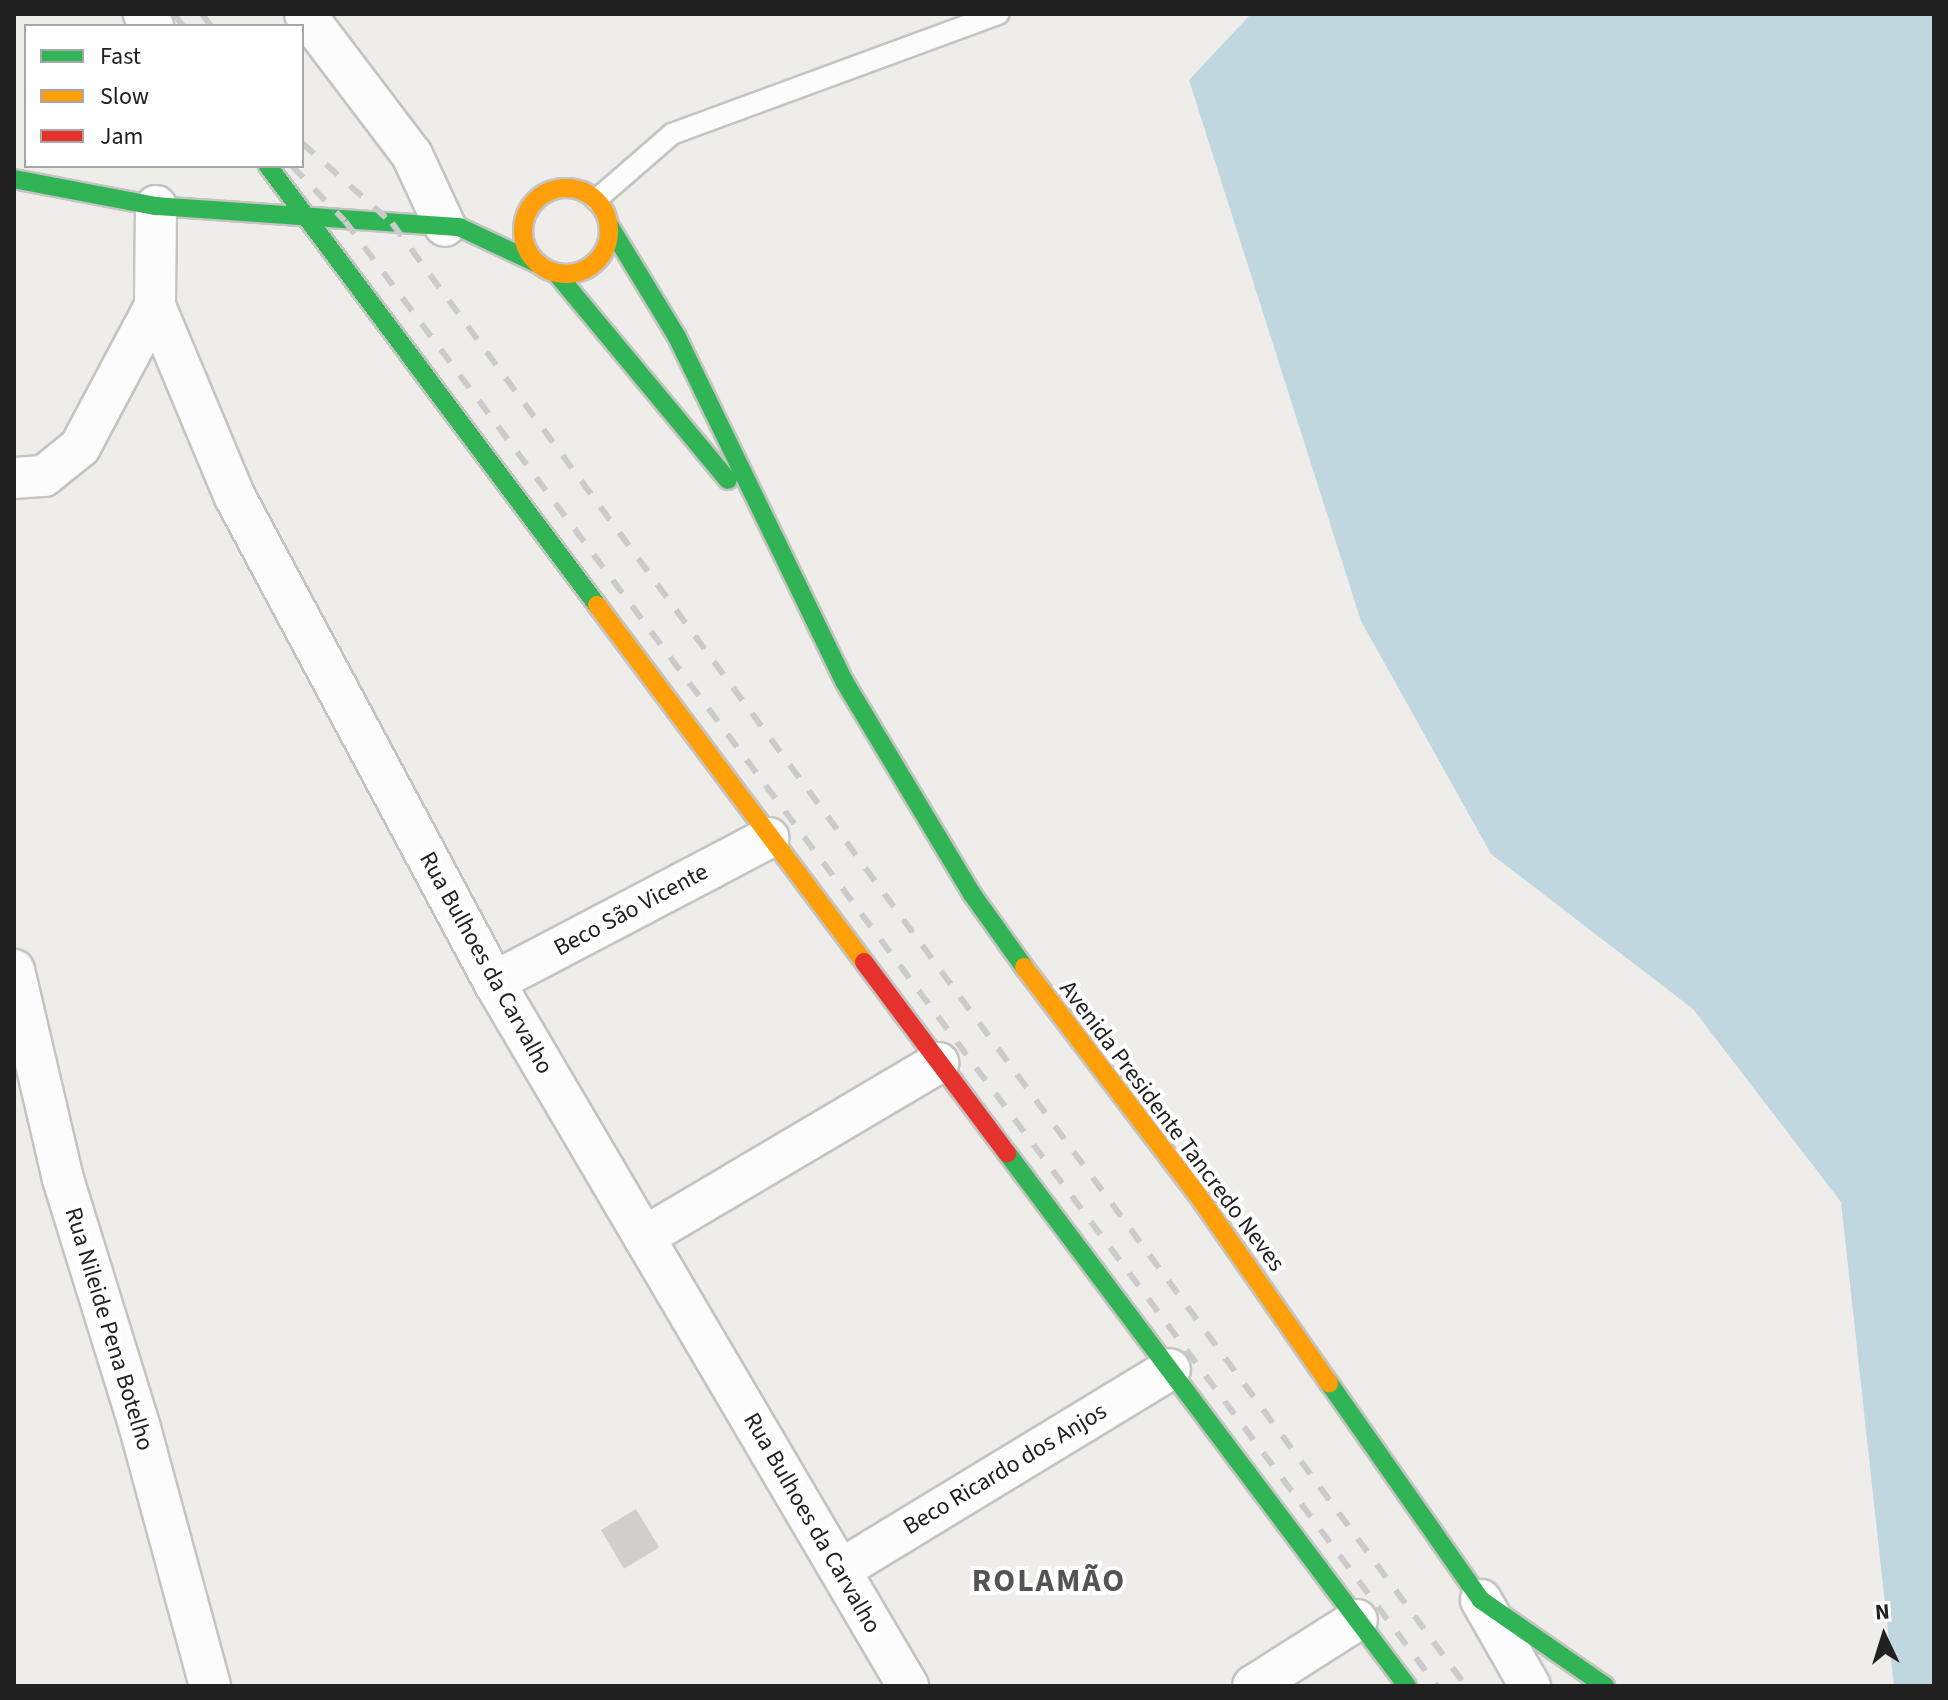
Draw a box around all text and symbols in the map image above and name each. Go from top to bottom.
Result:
legend [24,24,304,168]
text: Fast [100,39,141,74]
text: Slow [100,79,149,114]
text: Jam [100,119,144,154]
street label: Rua Bulhoes da Carvalho [413,847,559,1079]
street label: Beco São Vicente [549,857,713,963]
street label: Avenida Presidente Tancredo Neves [1053,975,1291,1277]
street label: Rua Nileide Pena Botelho [58,1204,160,1454]
street label: Beco Ricardo dos Anjos [898,1397,1112,1541]
street label: Rua Bulhoes da Carvalho [737,1408,887,1638]
district label: ROLAMÃO [972,1562,1126,1600]
north arrow [1844,1596,1924,1676]
text: N [1874,1596,1891,1629]

